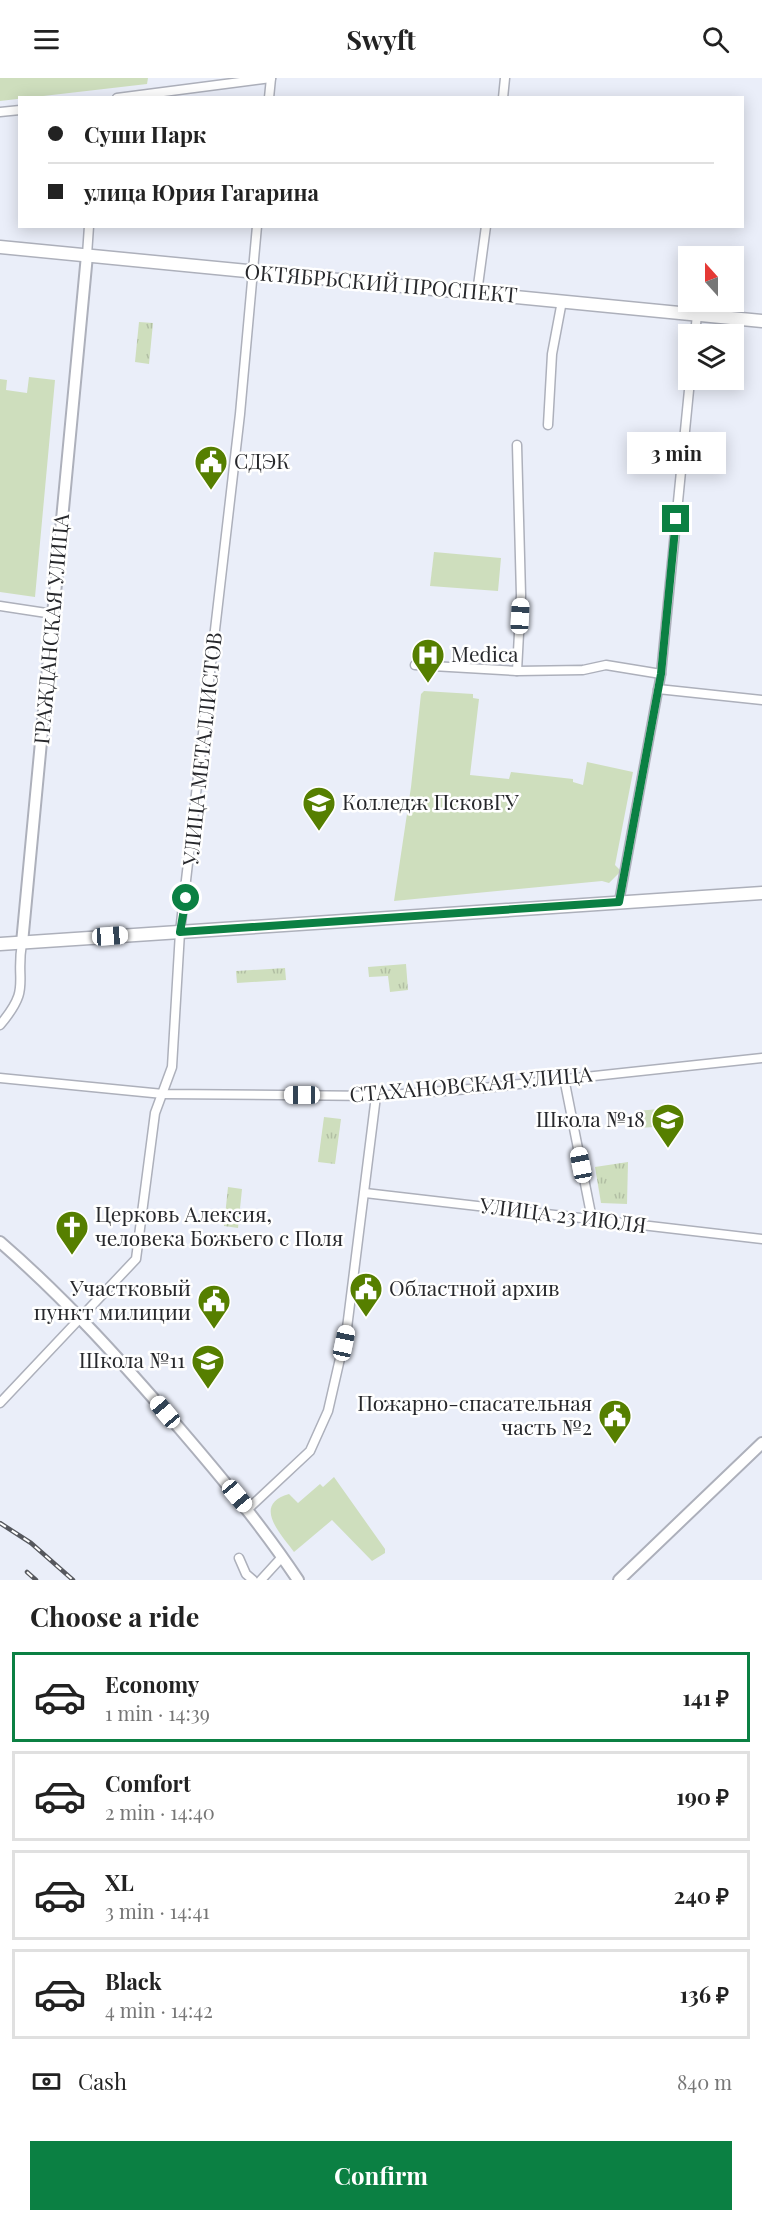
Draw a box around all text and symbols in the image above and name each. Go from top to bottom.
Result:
text: Swyft [346,21,416,57]
icon: menu [30,23,63,56]
icon: search [699,23,732,56]
text: Суши Парк [84,119,206,149]
text: улица Юрия Гагарина [84,177,319,207]
north arrow [678,246,744,312]
map controls [678,246,744,390]
street label: ОКТЯБРЬСКИЙ ПРОСПЕКТ [244,256,519,308]
button: layers [678,324,744,390]
callout: 3 min [626,432,726,474]
text: 3 min [651,439,702,466]
public building icon: СДЭК [193,444,229,491]
place label: СДЭК [234,446,290,474]
route end [662,505,689,532]
street label: ГРАЖДАНСКАЯ УЛИЦА [26,512,74,745]
car [510,598,530,634]
street label: УЛИЦА МЕТАЛЛИСТОВ [175,631,227,868]
hospital icon: Medica [410,637,446,684]
place label: Medica [451,639,519,667]
school or university icon: Колледж ПсковГУ [301,785,337,832]
place label: Колледж ПсковГУ [342,787,519,815]
route start [172,884,199,911]
car [91,926,129,946]
street label: СТАХАНОВСКАЯ УЛИЦА [348,1058,594,1108]
car [284,1086,320,1104]
school or university icon: Школа №18 [650,1102,686,1149]
place label: Школа №18 [536,1104,645,1132]
car [569,1146,593,1184]
street label: УЛИЦА 23 ИЮЛЯ [477,1190,648,1238]
place label: Церковь Алексия, человека Божьего с Поля [95,1199,343,1251]
church icon: Церковь Алексия, человека Божьего с Поля [54,1209,90,1256]
public building icon: Областной архив [348,1271,384,1318]
place label: Участковый пункт милиции [34,1273,191,1325]
place label: Областной архив [389,1273,560,1301]
public building icon: Участковый пункт милиции [196,1283,232,1330]
car [331,1324,357,1362]
school or university icon: Школа №11 [190,1343,226,1390]
place label: Школа №11 [79,1345,185,1373]
place label: Пожарно-спасательная часть №2 [357,1388,592,1440]
car [147,1392,183,1432]
public building icon: Пожарно-спасательная часть №2 [597,1398,633,1445]
car [219,1476,255,1516]
text: Choose a ride [30,1598,199,1634]
text: Economy [105,1669,199,1699]
icon: car [33,1670,87,1724]
text: 141 ₽ [683,1682,729,1712]
text: 1 min · 14:39 [105,1699,210,1726]
text: Comfort [105,1768,191,1798]
icon: car [33,1769,87,1823]
text: 190 ₽ [676,1781,729,1811]
text: 2 min · 14:40 [105,1798,215,1825]
text: XL [105,1867,134,1897]
icon: car [33,1868,87,1922]
text: 240 ₽ [674,1880,729,1910]
text: 3 min · 14:41 [105,1897,210,1924]
text: Black [105,1966,162,1996]
icon: car [33,1967,87,2021]
text: 136 ₽ [680,1979,729,2009]
text: 4 min · 14:42 [105,1996,213,2023]
icon: cash [30,2065,63,2098]
text: Cash [78,2066,127,2096]
text: 840 m [677,2068,732,2095]
button: Confirm [30,2141,732,2210]

